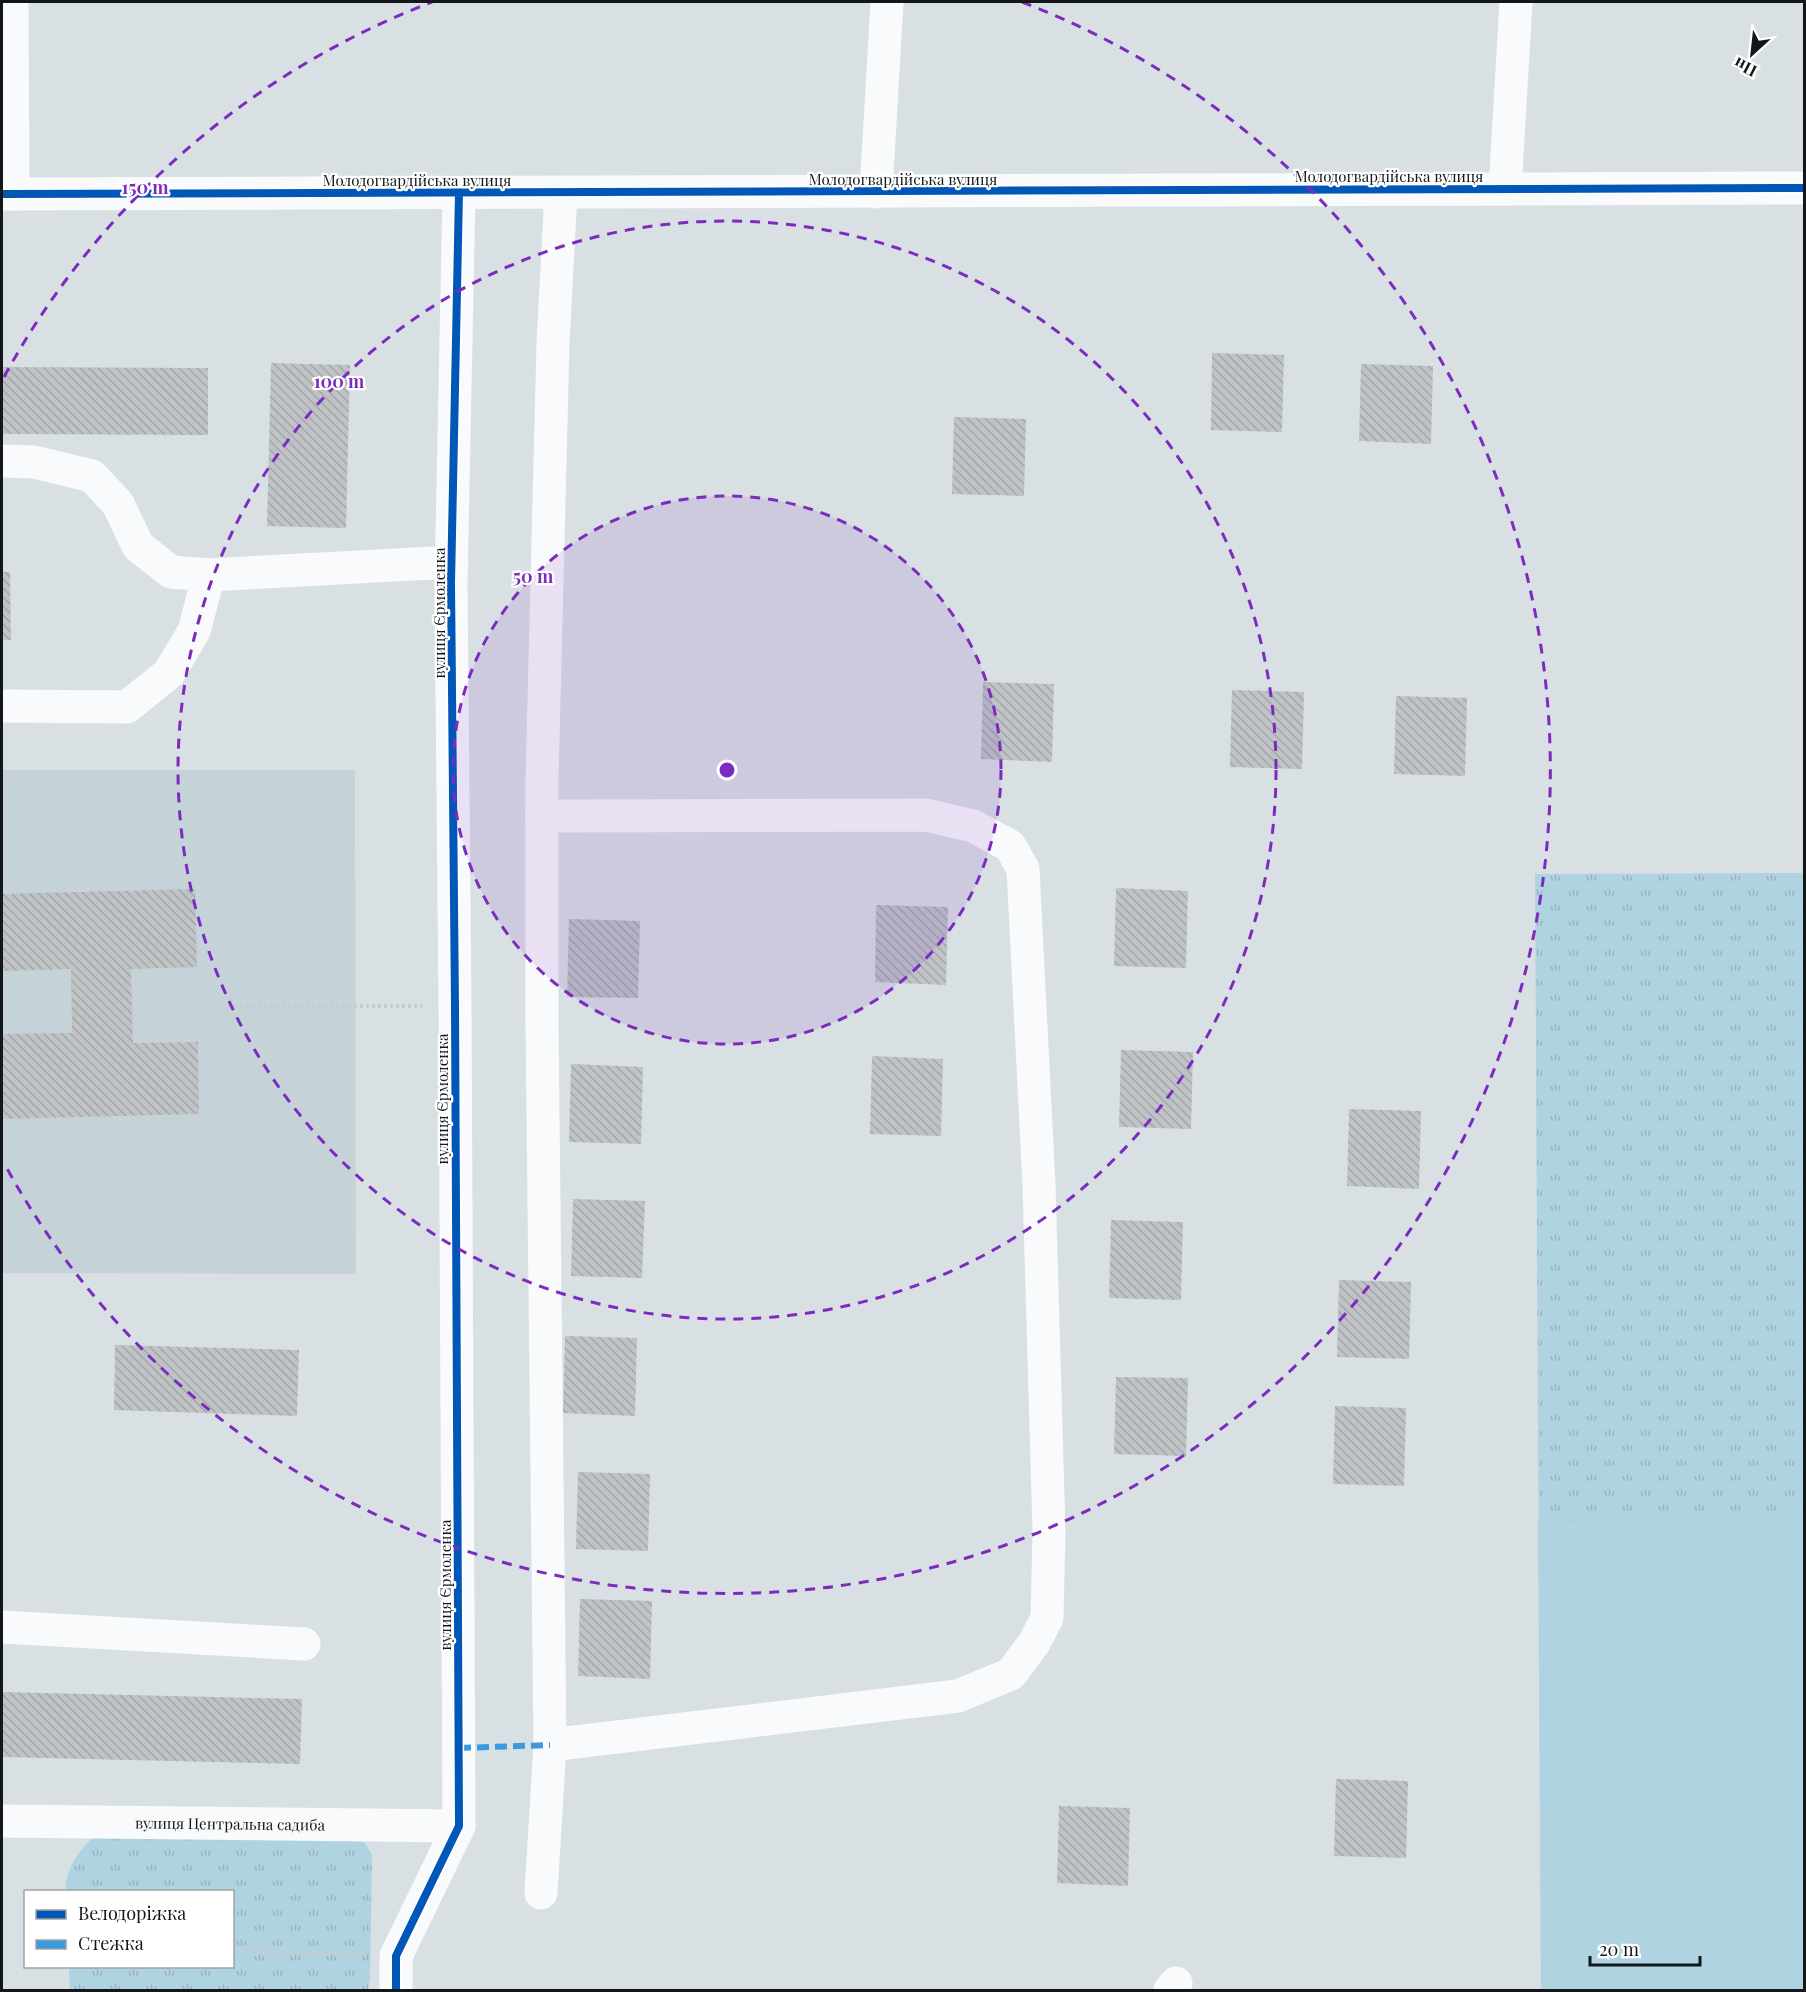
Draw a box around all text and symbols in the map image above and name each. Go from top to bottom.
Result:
north arrow [1722,24,1782,84]
text: Пн [1730,53,1760,82]
street label: Молодогвардійська вулиця [1295,166,1483,186]
street label: Молодогвардійська вулиця [809,169,997,189]
street label: Молодогвардійська вулиця [323,170,511,190]
text: 150 m [121,175,169,199]
text: 100 m [314,369,365,393]
street label: вулиця Єрмоленка [429,547,449,679]
text: 50 m [513,564,554,588]
centre of rings [717,760,737,780]
street label: вулиця Єрмоленка [432,1033,452,1165]
street label: вулиця Єрмоленка [435,1519,455,1651]
street label: вулиця Центральна садиба [135,1812,326,1835]
legend [24,1890,234,1968]
text: Велодоріжка [78,1901,186,1925]
scale bar [1590,1929,1700,1967]
text: Стежка [78,1931,144,1955]
text: 20 m [1599,1937,1639,1961]

